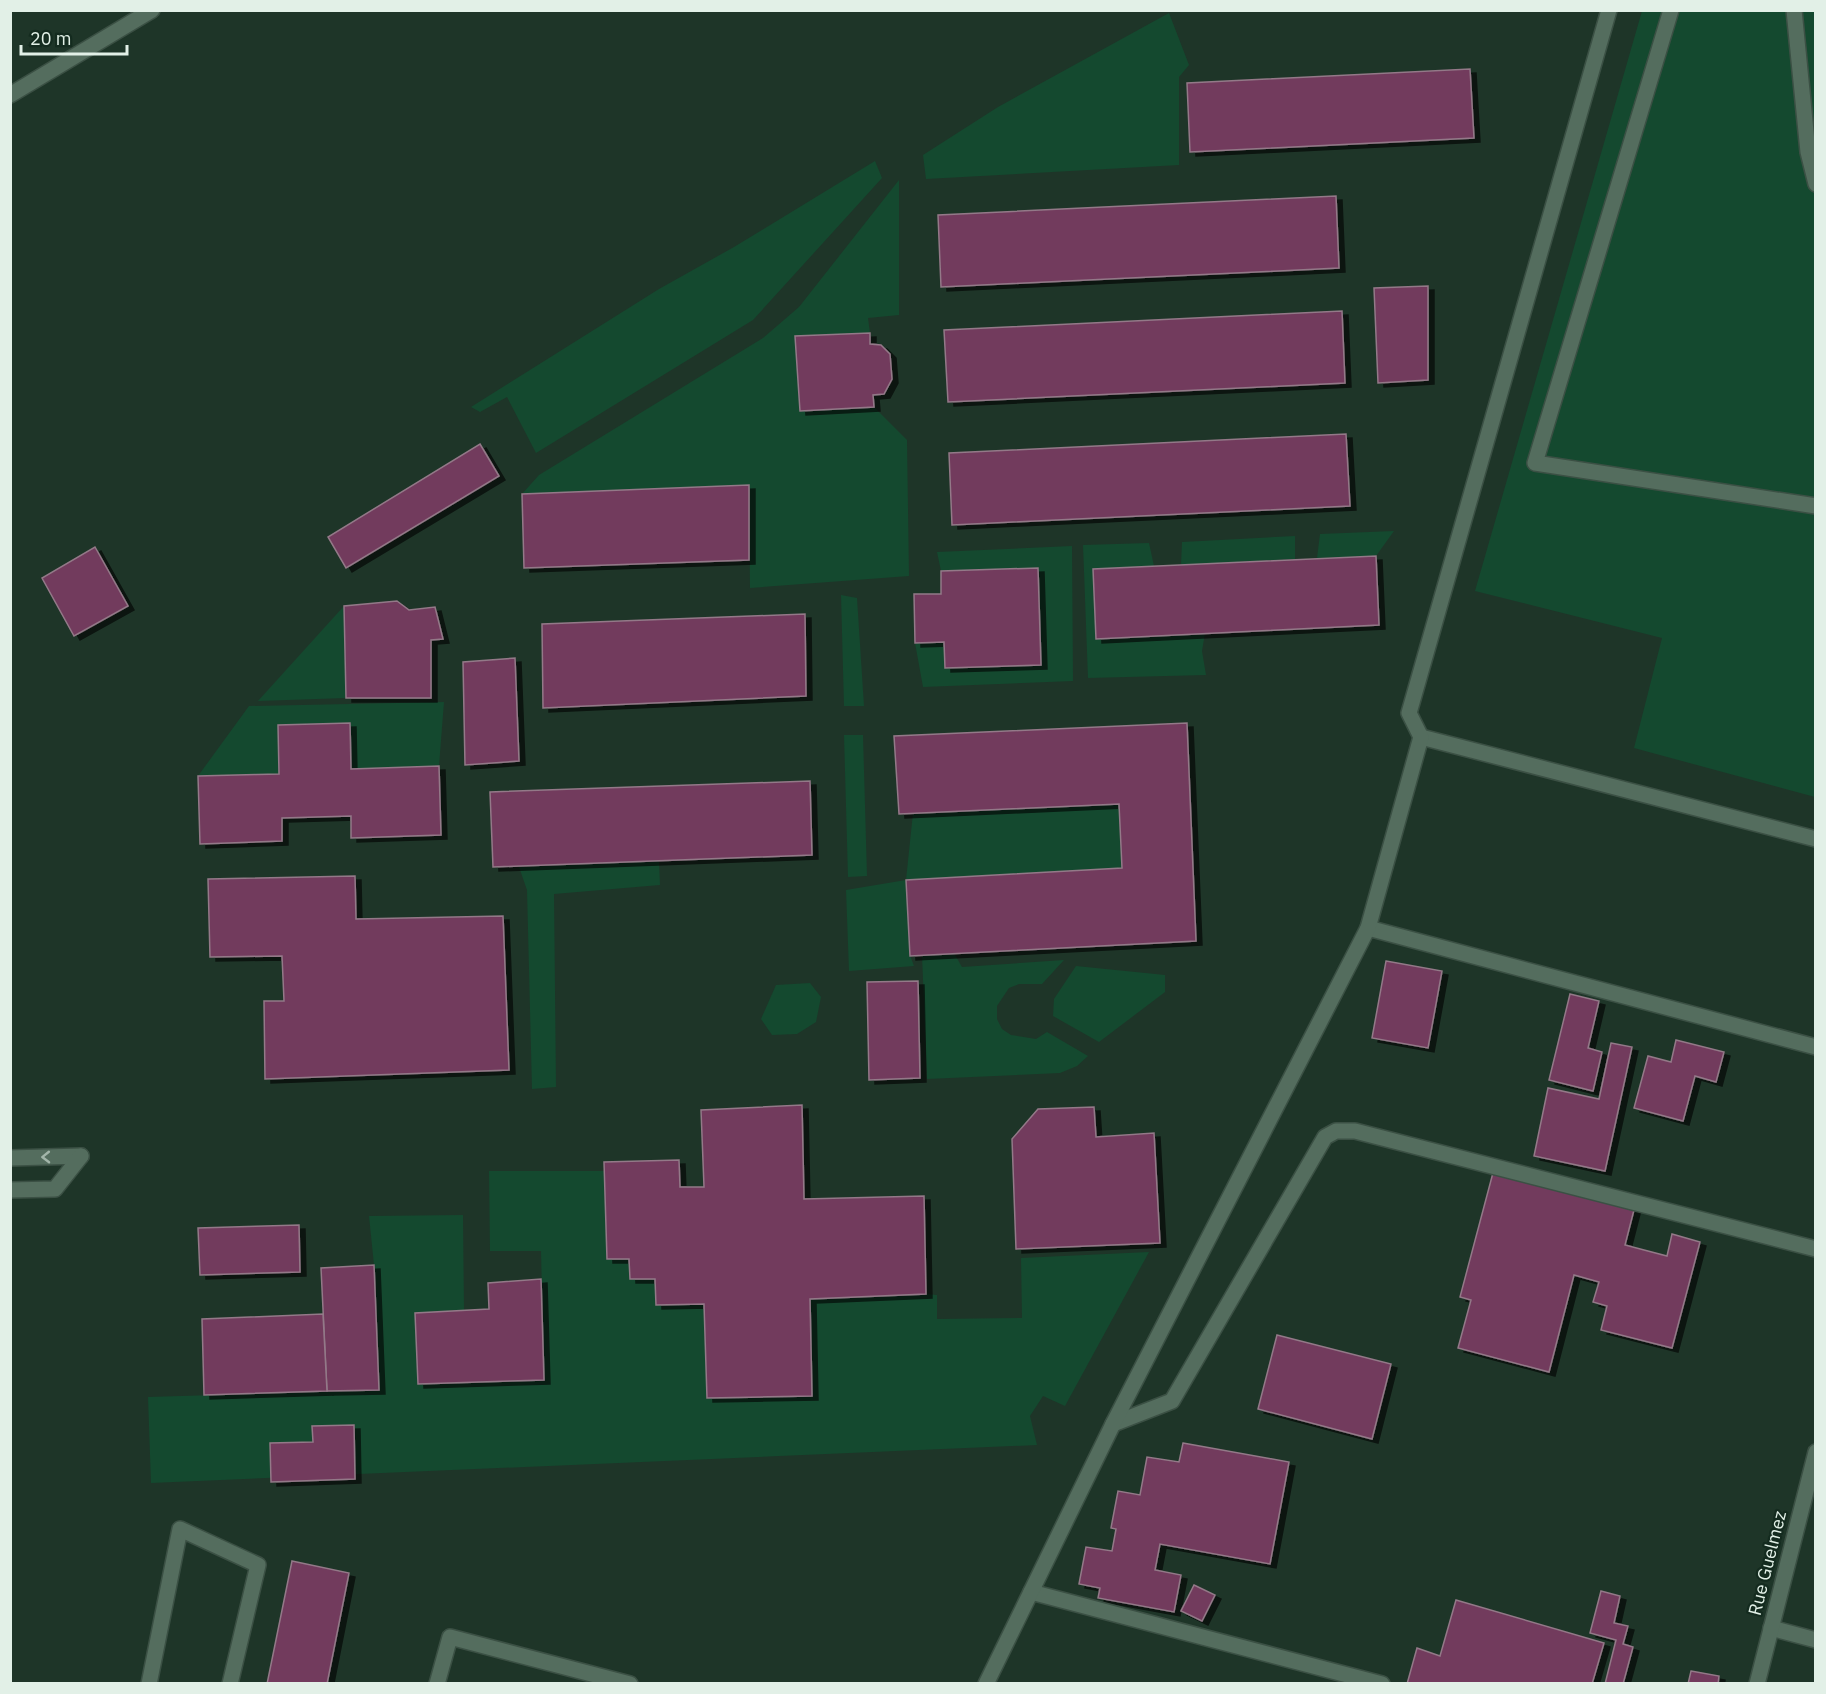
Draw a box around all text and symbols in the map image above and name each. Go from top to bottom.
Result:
scale bar [21,18,128,56]
text: 20 m [30,27,72,50]
one-way arrow [41,1151,50,1163]
street label: Rue Guelmez [1743,1508,1791,1618]

